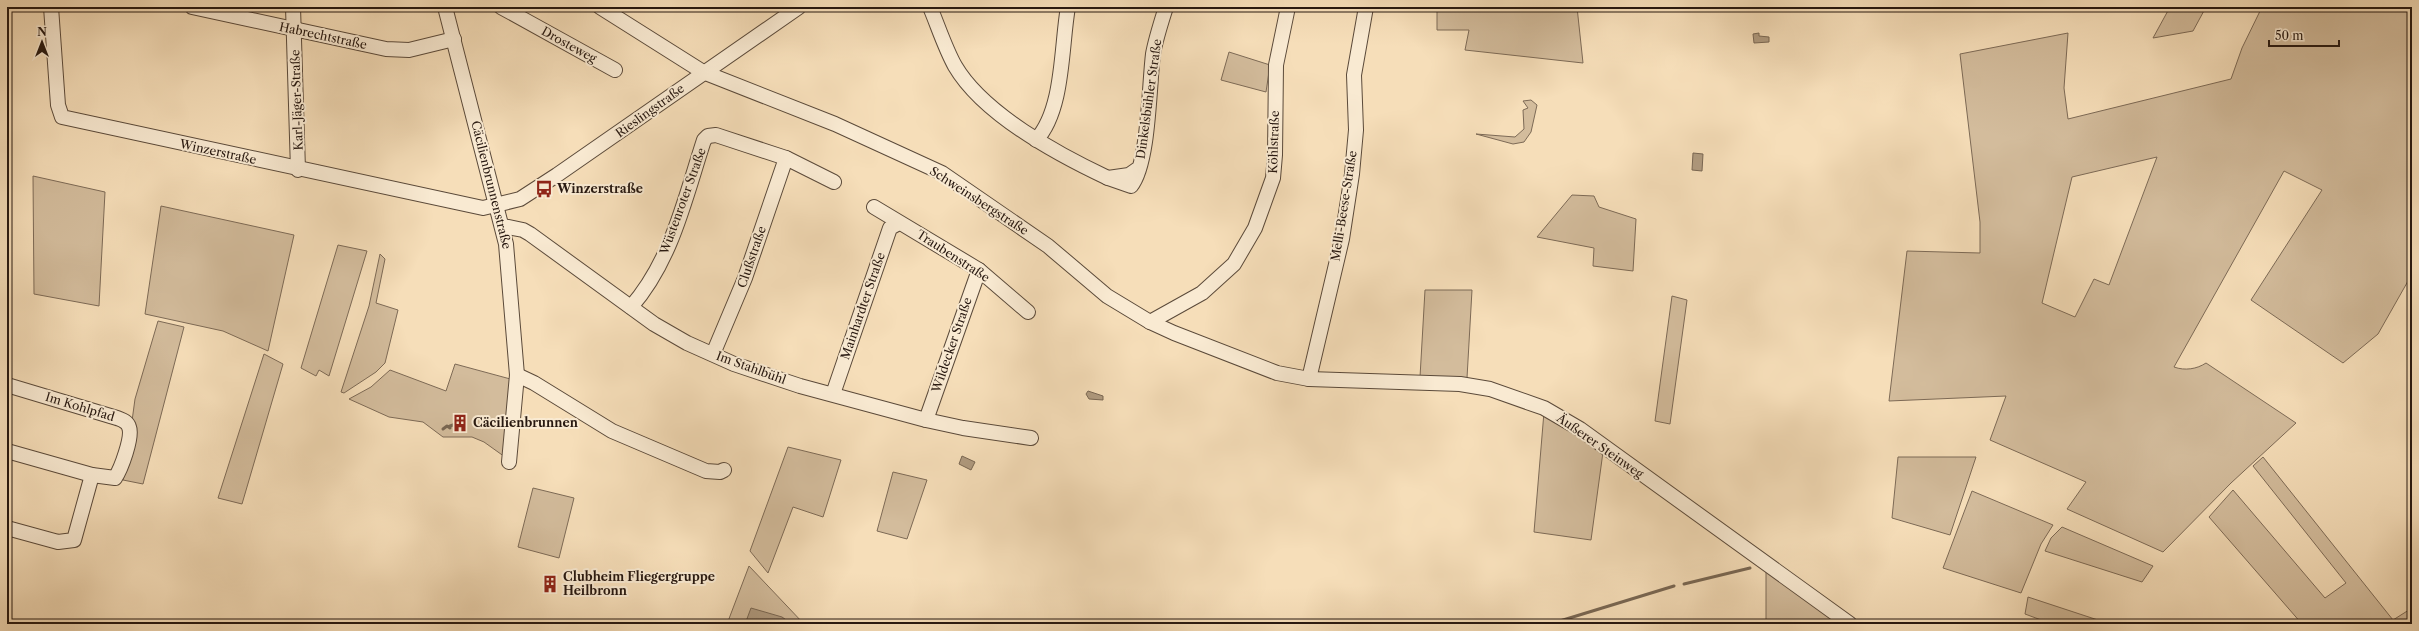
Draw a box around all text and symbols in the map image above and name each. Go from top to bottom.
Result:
street label: Habrechtstraße [278,19,369,52]
north arrow [22,22,62,62]
scale bar [2269,22,2339,48]
street label: Drosteweg [539,23,600,66]
text: N [37,25,47,39]
text: 50 m [2275,28,2304,43]
street label: Dinkelsbühler Straße [1133,38,1164,160]
street label: Karl-Jäger-Straße [287,49,306,151]
street label: Rieslingstraße [612,80,687,141]
street label: Köhlstraße [1265,110,1282,174]
street label: Cäcilienbrunnenstraße [468,119,515,251]
street label: Winzerstraße [177,136,258,167]
street label: Wüstenroter Straße [656,145,709,257]
street label: Melli-Beese-Straße [1327,149,1360,262]
street label: Schweinsbergstraße [927,163,1032,238]
bus stop icon: Winzerstraße [534,179,554,199]
place label: Winzerstraße [556,181,643,196]
street label: Clußstraße [734,224,769,290]
street label: Traubenstraße [914,226,993,285]
street label: Mainhardter Straße [837,250,888,361]
street label: Wildecker Straße [928,295,975,395]
street label: Im Stahlbühl [714,348,789,387]
street label: Im Kohlpfad [44,389,117,424]
street label: Äußerer Steinweg [1553,409,1648,482]
building icon: Cäcilienbrunnen [450,413,470,433]
place label: Cäcilienbrunnen [473,415,579,430]
place label: Clubheim Fliegergruppe Heilbronn [563,569,715,598]
building icon: Clubheim Fliegergruppe Heilbronn [540,574,560,594]

